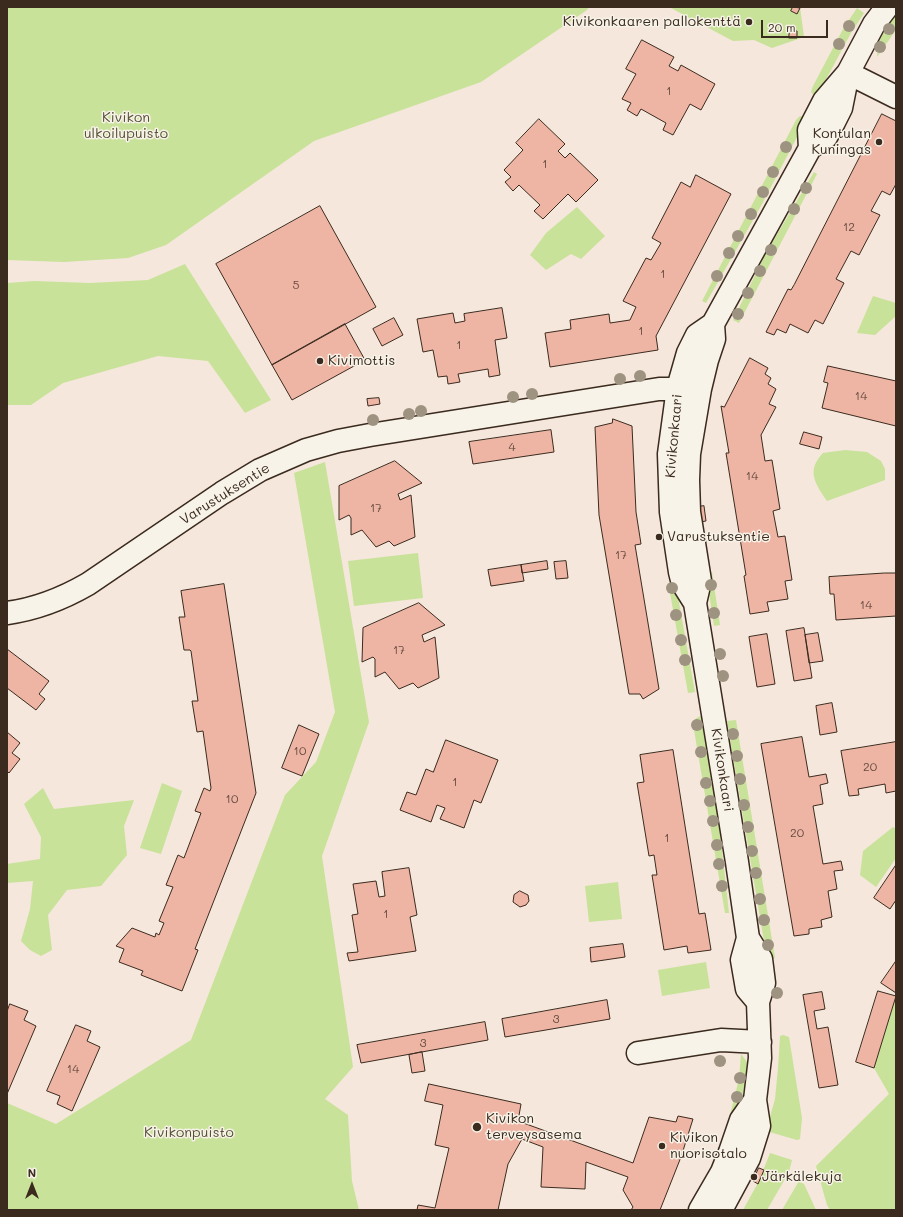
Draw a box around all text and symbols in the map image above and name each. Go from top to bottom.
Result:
scale bar [763,12,830,38]
place label: Kivikonkaaren pallokenttä [563,14,741,30]
marker: Kivikonkaaren pallokenttä [744,17,754,27]
text: 20 m [768,19,796,35]
house number: 1 [666,84,672,98]
park label: Kivikon ulkoilupuisto [84,110,168,142]
place label: Kontulan Kuningas [811,126,871,158]
marker: Kontulan Kuningas [874,137,884,147]
house number: 1 [542,157,548,171]
house number: 12 [843,220,855,234]
house number: 1 [660,267,666,281]
house number: 5 [293,278,299,292]
house number: 1 [638,324,644,338]
house number: 1 [456,338,462,352]
place label: Kivimottis [328,353,395,369]
marker: Kivimottis [315,356,325,366]
house number: 14 [855,389,867,403]
street label: Kivikonkaari [662,393,686,479]
house number: 4 [508,440,516,454]
street label: Varustuksentie [177,460,273,528]
house number: 14 [746,469,758,483]
house number: 17 [370,501,382,515]
place label: Varustuksentie [667,529,770,545]
marker: Varustuksentie [654,532,664,542]
house number: 17 [615,548,627,562]
house number: 14 [860,598,872,612]
house number: 17 [393,643,405,657]
street label: Kivikonkaari [707,727,737,813]
house number: 10 [294,744,306,758]
house number: 20 [863,760,877,774]
house number: 1 [452,775,458,789]
house number: 10 [226,792,238,806]
house number: 20 [790,826,804,840]
house number: 1 [664,831,670,845]
house number: 1 [383,907,389,921]
house number: 3 [552,1012,560,1026]
house number: 3 [419,1036,427,1050]
house number: 14 [67,1062,79,1076]
place label: Kivikon terveysasema [486,1111,582,1144]
marker: Kivikon terveysasema [471,1121,483,1133]
park label: Kivikonpuisto [144,1125,234,1141]
place label: Kivikon nuorisotalo [670,1130,747,1162]
marker: Kivikon nuorisotalo [657,1141,667,1151]
north arrow [12,1165,52,1205]
text: N [28,1165,36,1180]
place label: Järkälekuja [762,1169,842,1185]
marker: Järkälekuja [749,1172,759,1182]

